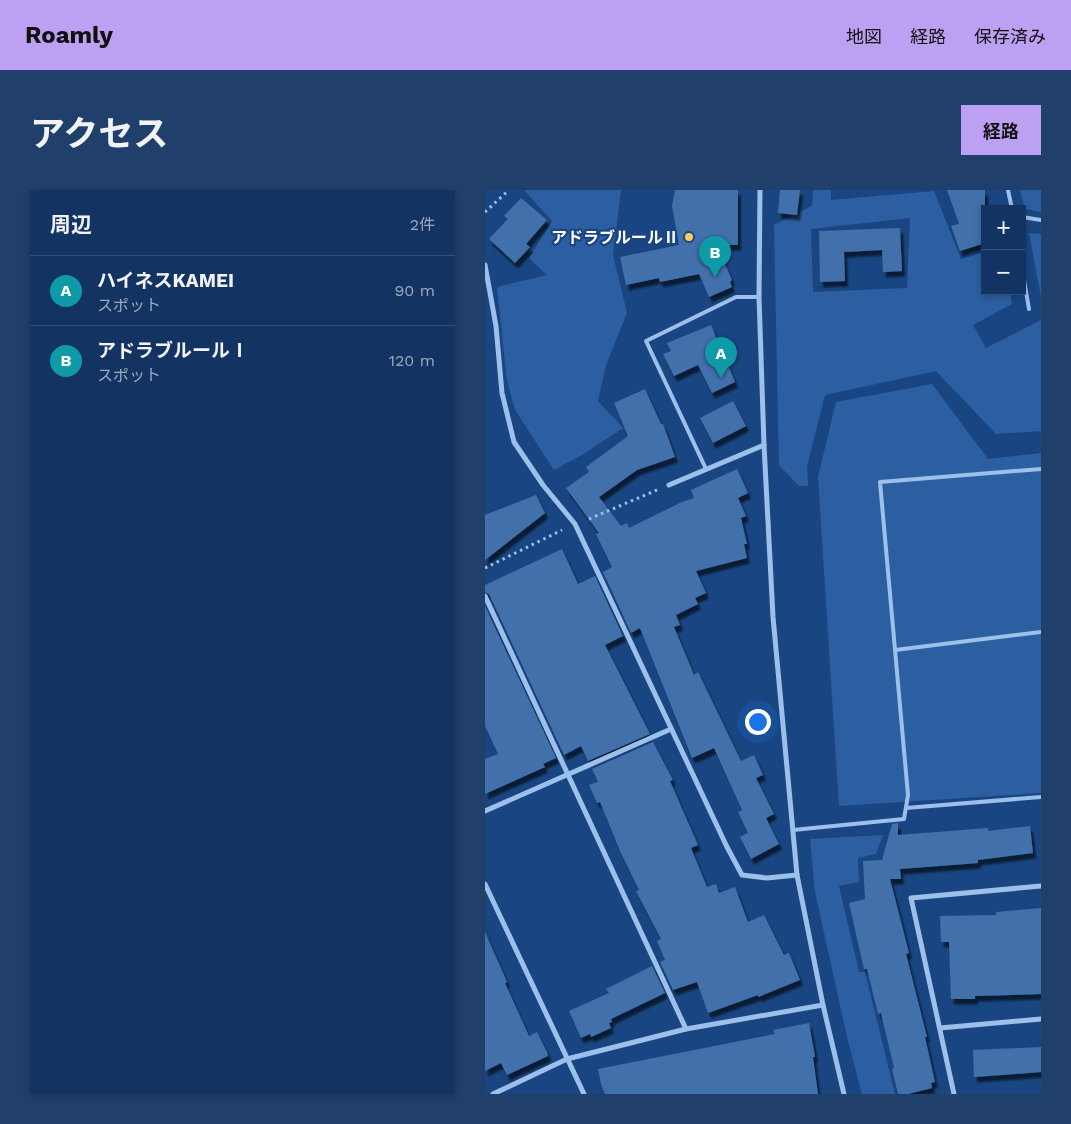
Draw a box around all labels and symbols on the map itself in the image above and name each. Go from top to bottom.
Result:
place label: アドラブルールⅡ [551,228,679,247]
marker: アドラブルールⅡ [683,231,695,243]
pin: B [699,236,731,277]
pin: A [705,337,737,378]
your location [745,709,771,735]

